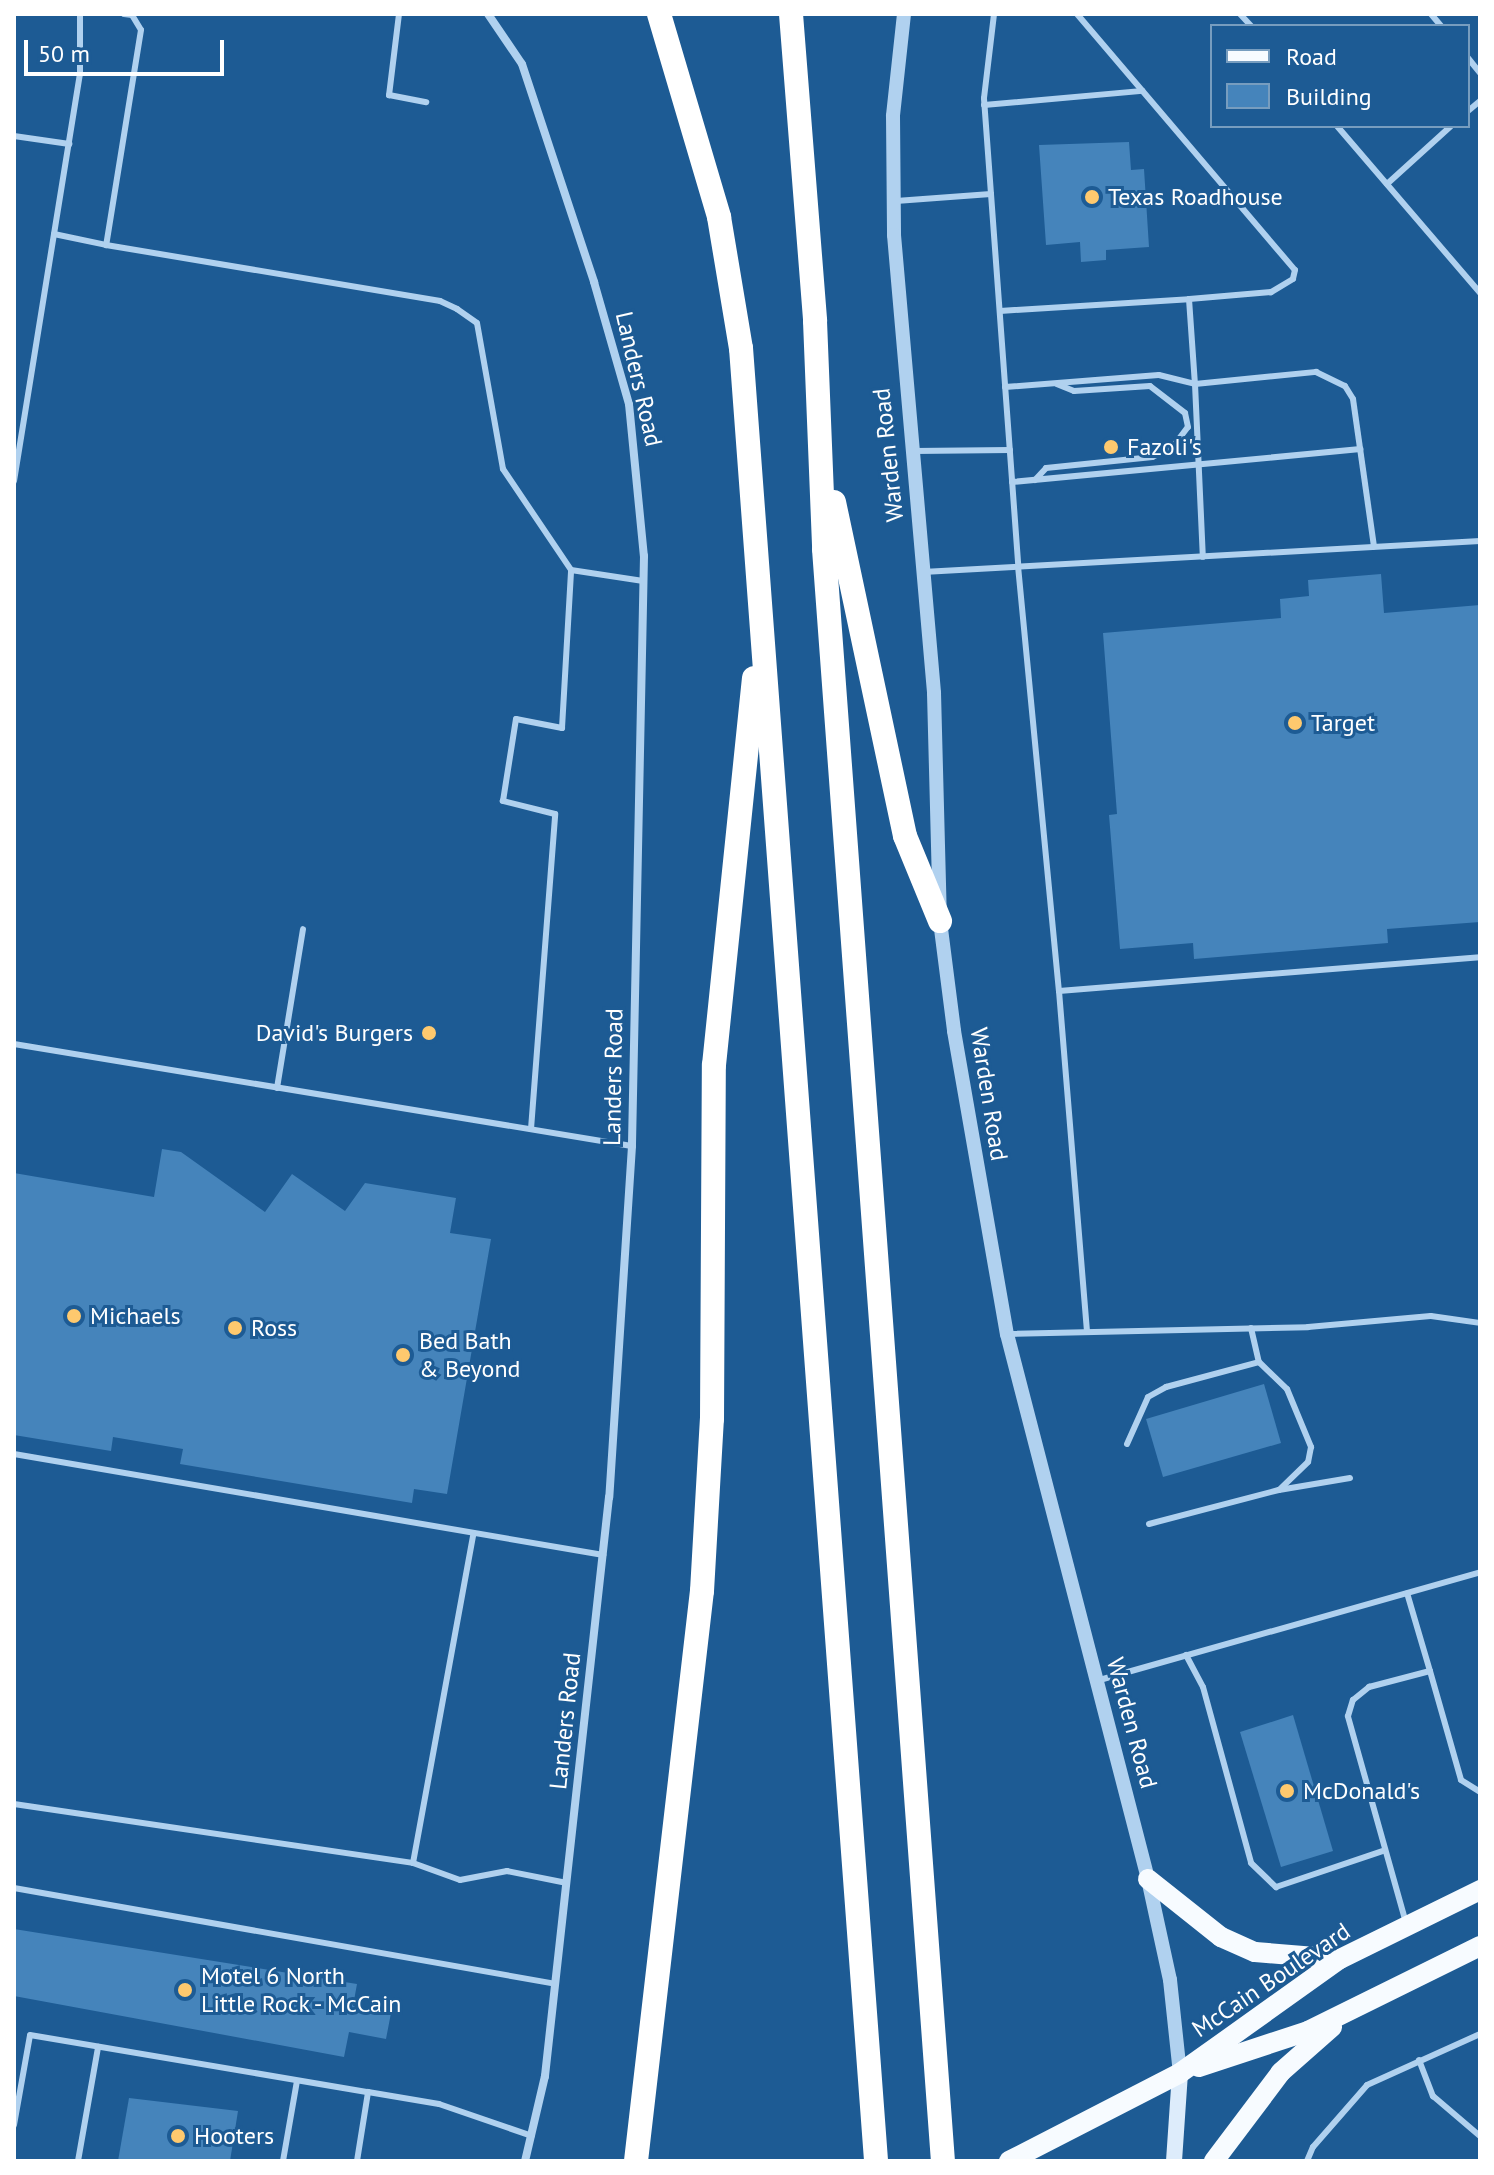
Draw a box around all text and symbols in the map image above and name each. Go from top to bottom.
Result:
scale bar [28,24,228,74]
legend [1210,24,1470,128]
text: 50 m [38,38,90,69]
text: Road [1286,41,1337,72]
text: Building [1286,81,1372,112]
place label: Texas Roadhouse [1108,183,1283,211]
marker: Texas Roadhouse [1083,188,1101,206]
street label: Landers Road [609,309,669,449]
street label: Warden Road [867,387,909,523]
place label: Fazoli's [1127,433,1202,461]
marker: Fazoli's [1102,438,1120,456]
place label: Target [1311,709,1375,737]
marker: Target [1286,714,1304,732]
street label: Landers Road [597,1008,629,1146]
place label: David's Burgers [256,1019,413,1047]
marker: David's Burgers [420,1024,438,1042]
street label: Warden Road [964,1025,1014,1163]
place label: Michaels [90,1302,181,1330]
marker: Michaels [65,1307,83,1325]
place label: Ross [251,1314,297,1342]
marker: Ross [226,1319,244,1337]
place label: Bed Bath & Beyond [419,1327,520,1383]
marker: Bed Bath & Beyond [394,1346,412,1364]
street label: Landers Road [543,1651,587,1791]
street label: Warden Road [1101,1654,1163,1792]
place label: McDonald's [1303,1777,1420,1805]
marker: McDonald's [1278,1782,1296,1800]
street label: McCain Boulevard [1187,1917,1355,2043]
place label: Motel 6 North Little Rock - McCain [201,1962,406,2018]
marker: Motel 6 North Little Rock - McCain [176,1981,194,1999]
place label: Hooters [194,2122,274,2150]
marker: Hooters [169,2127,187,2145]

